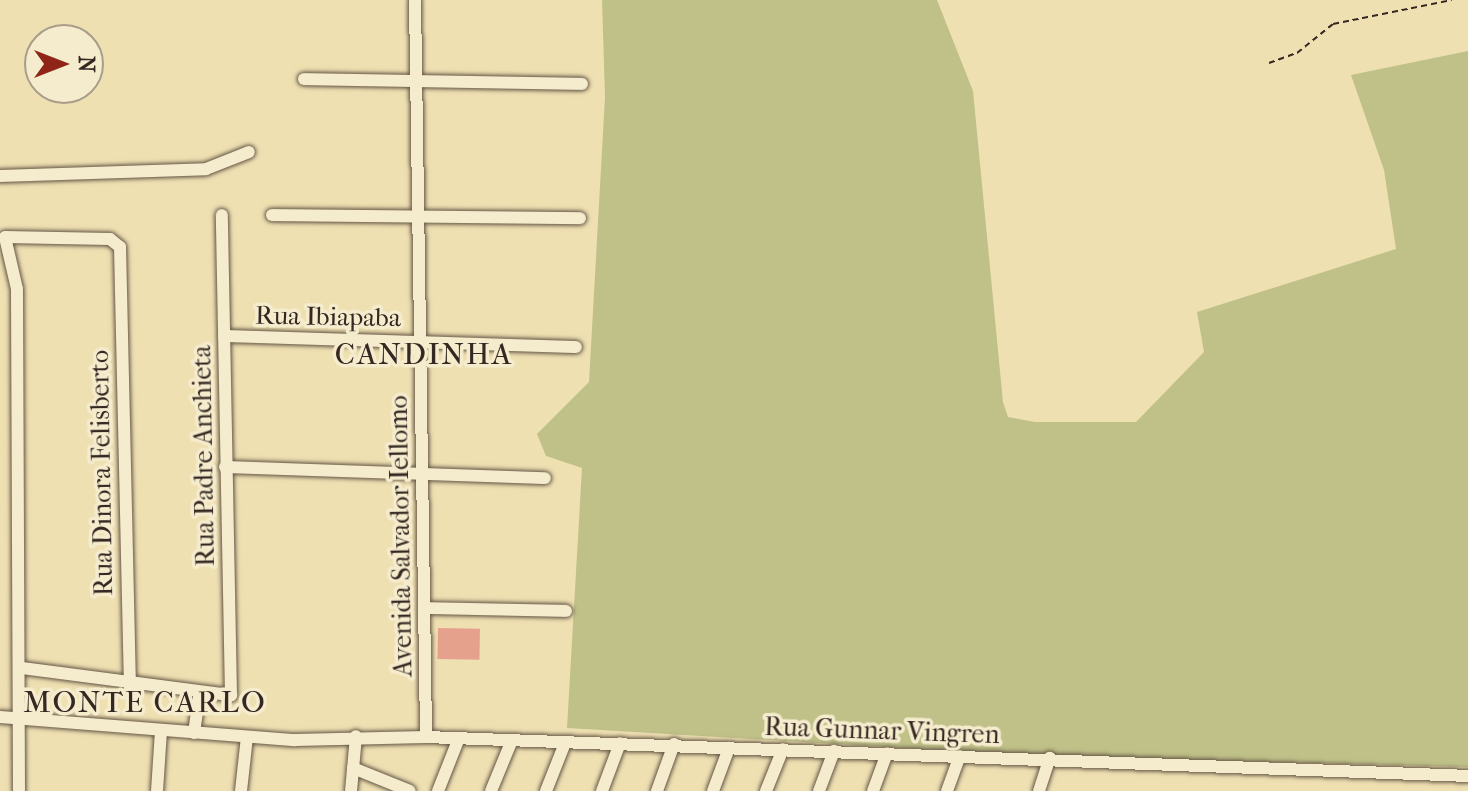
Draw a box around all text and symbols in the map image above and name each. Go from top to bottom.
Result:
north arrow [24,24,104,104]
text: N [73,56,99,72]
street label: Rua Ibiapaba [255,300,401,334]
district label: CANDINHA [335,337,513,373]
street label: Rua Padre Anchieta [186,345,222,567]
street label: Rua Dinora Felisberto [84,350,120,596]
street label: Avenida Salvador Iellomo [383,395,419,677]
district label: MONTE CARLO [23,685,267,721]
street label: Rua Gunnar Vingren [764,711,1000,751]

